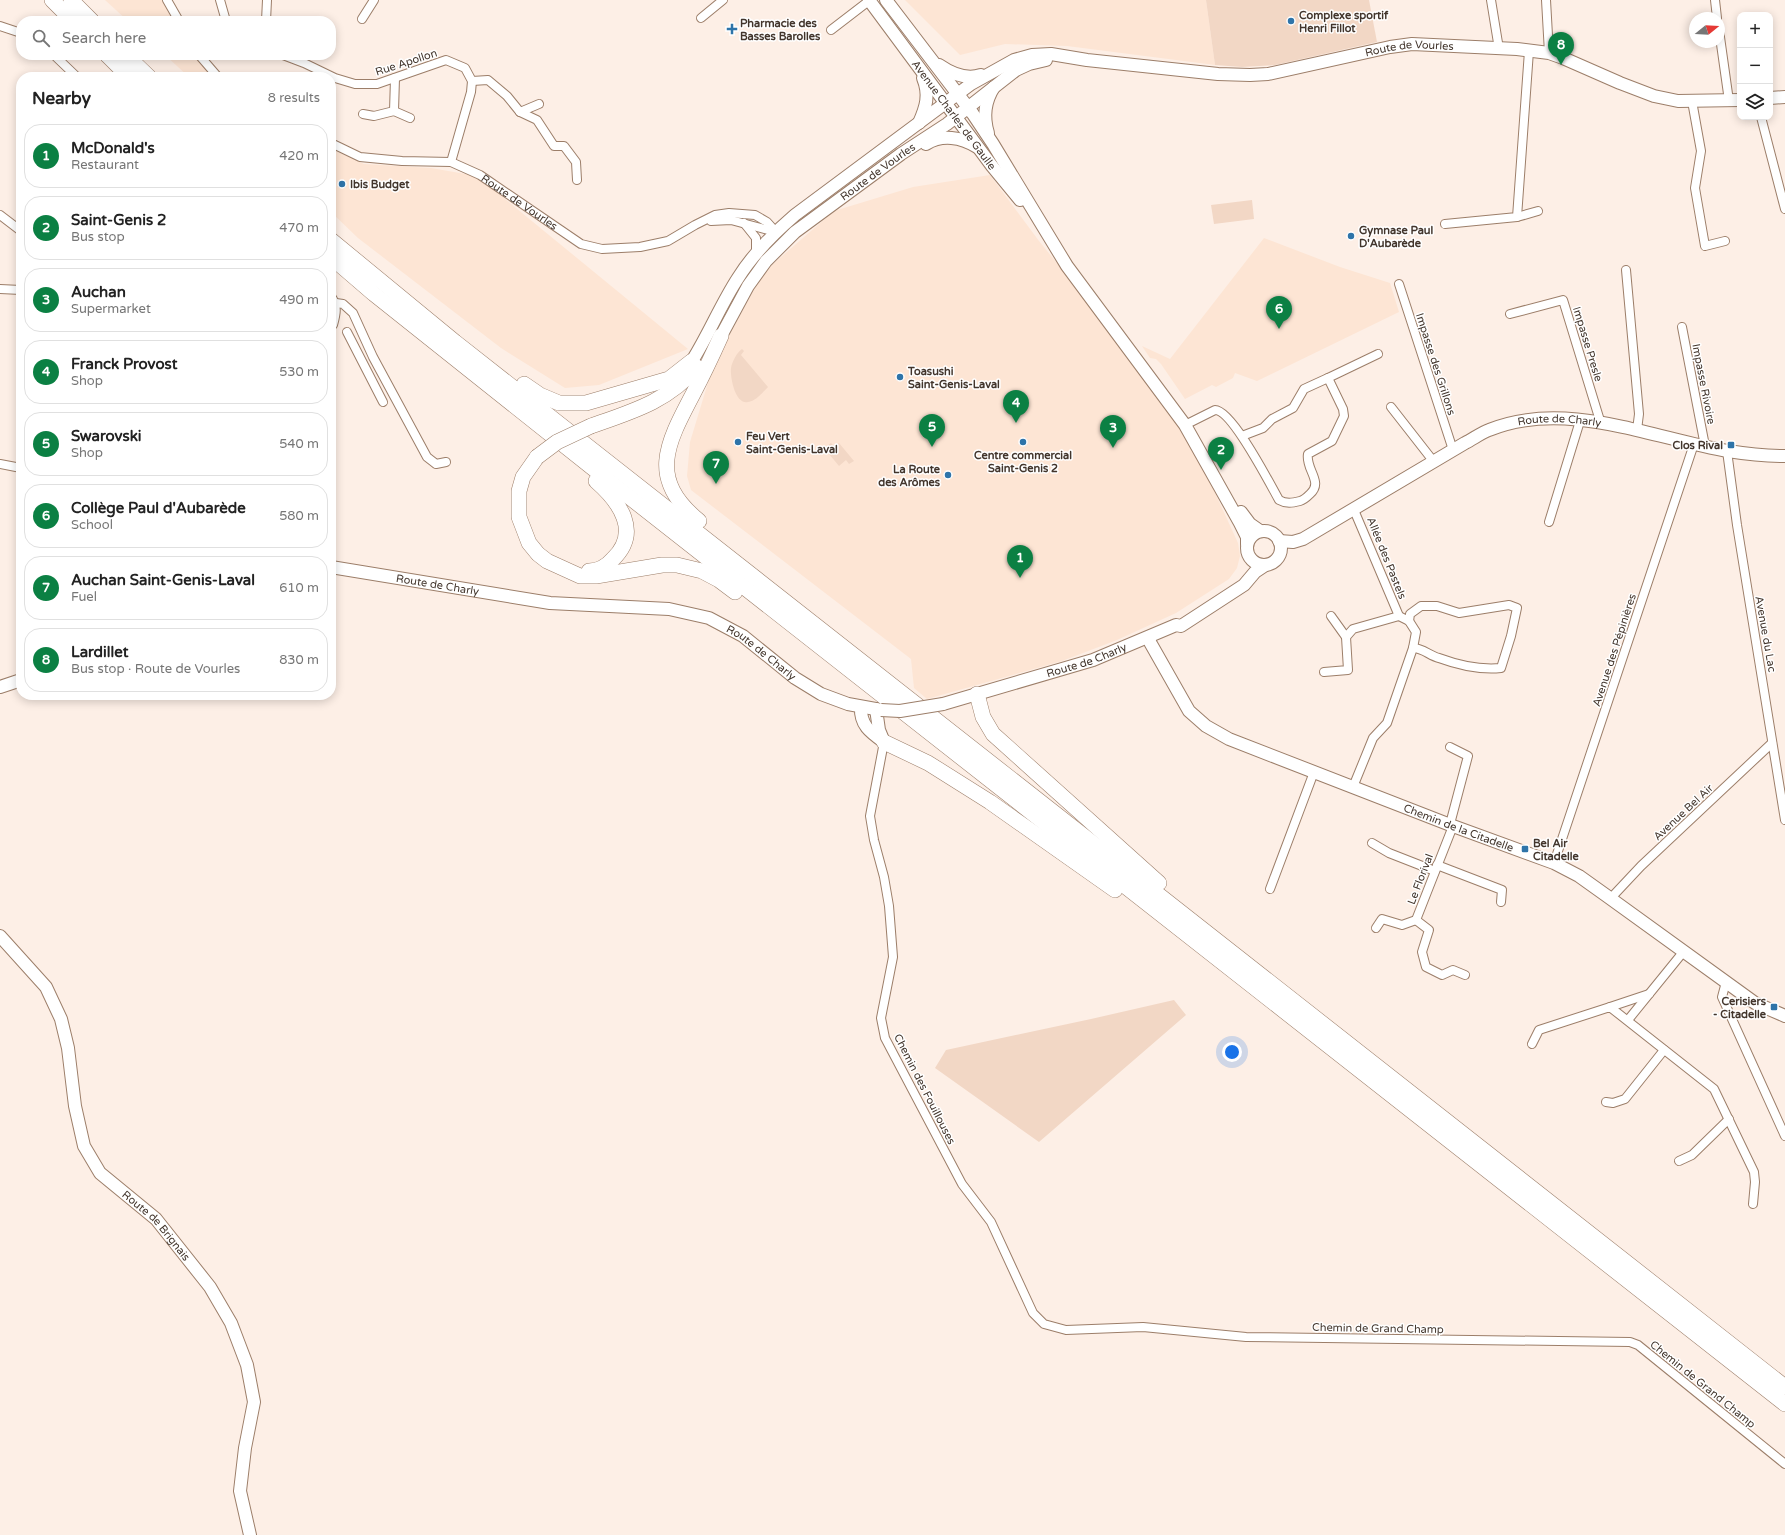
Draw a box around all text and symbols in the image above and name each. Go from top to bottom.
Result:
place label: Complexe sportif Henri Fillot [1299,9,1389,35]
north arrow [1689,12,1725,48]
map controls [1737,12,1773,120]
button: + [1737,12,1773,48]
search box [16,16,336,60]
marker: Complexe sportif Henri Fillot [1286,16,1296,26]
place label: Pharmacie des Basses Barolles [740,17,821,43]
marker: Pharmacie des Basses Barolles [727,24,737,34]
icon: search [30,27,52,49]
text: Search here [62,29,146,47]
pin: 8 [1548,32,1574,65]
street label: Route de Vourles [1364,38,1454,59]
street label: Rue Apollon [374,46,439,79]
button: − [1737,48,1773,84]
street label: Avenue Charles de Gaulle [909,58,999,173]
button: layers [1737,84,1773,120]
text: Nearby [32,88,91,109]
text: 8 results [268,90,320,106]
text: McDonald's [71,139,155,157]
street label: Route de Vourles [838,141,918,203]
text: 1 [42,148,50,164]
text: 420 m [279,148,319,164]
text: Restaurant [71,157,139,173]
street label: Route de Vourles [479,172,560,233]
place label: Ibis Budget [350,178,410,192]
marker: Ibis Budget [337,179,347,189]
text: Saint-Genis 2 [71,211,166,229]
text: 2 [42,220,50,236]
text: 470 m [279,220,319,236]
place label: Gymnase Paul D'Aubarède [1359,224,1434,250]
text: Bus stop [71,229,125,245]
marker: Gymnase Paul D'Aubarède [1346,231,1356,241]
text: Auchan [71,283,126,301]
text: 3 [42,292,50,308]
text: 490 m [279,292,319,308]
pin: 6 [1266,296,1292,329]
text: Supermarket [71,301,151,317]
street label: Impasse Presle [1570,305,1605,383]
street label: Impasse des Grillons [1413,311,1458,417]
street label: Impasse Rivoire [1689,343,1718,426]
text: Franck Provost [71,355,177,373]
text: 4 [42,364,50,380]
text: 530 m [279,364,319,380]
place label: Toasushi Saint-Genis-Laval [907,365,1000,391]
marker: Toasushi Saint-Genis-Laval [895,372,905,382]
text: Shop [71,373,103,389]
pin: 4 [1003,390,1029,423]
street label: Route de Charly [1517,412,1602,430]
pin: 5 [919,414,945,447]
pin: 3 [1100,415,1126,448]
text: Swarovski [71,427,142,445]
place label: Feu Vert Saint-Genis-Laval [746,430,838,456]
text: 5 [42,436,50,452]
text: 540 m [279,436,319,452]
marker: Feu Vert Saint-Genis-Laval [733,437,743,447]
marker: Centre commercial Saint-Genis 2 [1018,437,1028,447]
pin: 2 [1208,437,1234,470]
place label: Clos Rival [1673,439,1723,452]
marker: Clos Rival [1726,440,1736,450]
text: Shop [71,445,103,461]
place label: Centre commercial Saint-Genis 2 [974,449,1072,475]
pin: 7 [703,451,729,484]
place label: La Route des Arômes [878,463,941,489]
marker: La Route des Arômes [943,470,953,480]
text: Collège Paul d'Aubarède [71,499,246,517]
text: 6 [42,508,50,524]
text: 580 m [279,508,319,524]
street label: Allée des Pastels [1364,515,1409,601]
text: School [71,517,113,533]
pin: 1 [1007,545,1033,578]
text: Auchan Saint-Genis-Laval [71,571,255,589]
street label: Route de Charly [395,572,480,598]
text: 7 [42,580,50,596]
text: 610 m [279,580,319,596]
text: Fuel [71,589,97,605]
street label: Avenue des Pépinières [1590,592,1639,708]
street label: Avenue du Lac [1752,595,1779,673]
street label: Route de Charly [724,622,799,683]
street label: Route de Charly [1045,641,1129,680]
text: Lardillet [71,643,128,661]
text: 8 [42,652,50,668]
text: 830 m [279,652,319,668]
text: Bus stop · Route de Vourles [71,661,240,677]
street label: Avenue Bel Air [1651,781,1716,843]
street label: Chemin de la Citadelle [1402,801,1515,855]
place label: Bel Air Citadelle [1533,837,1579,863]
marker: Bel Air Citadelle [1520,844,1530,854]
street label: Le Florival [1405,852,1436,906]
place label: Cerisiers - Citadelle [1713,995,1767,1021]
marker: Cerisiers - Citadelle [1769,1002,1779,1012]
street label: Chemin des Fouillouses [891,1032,958,1147]
your location [1222,1042,1242,1062]
street label: Route de Brignais [119,1188,193,1264]
street label: Chemin de Grand Champ [1312,1321,1444,1336]
street label: Chemin de Grand Champ [1647,1338,1758,1431]

